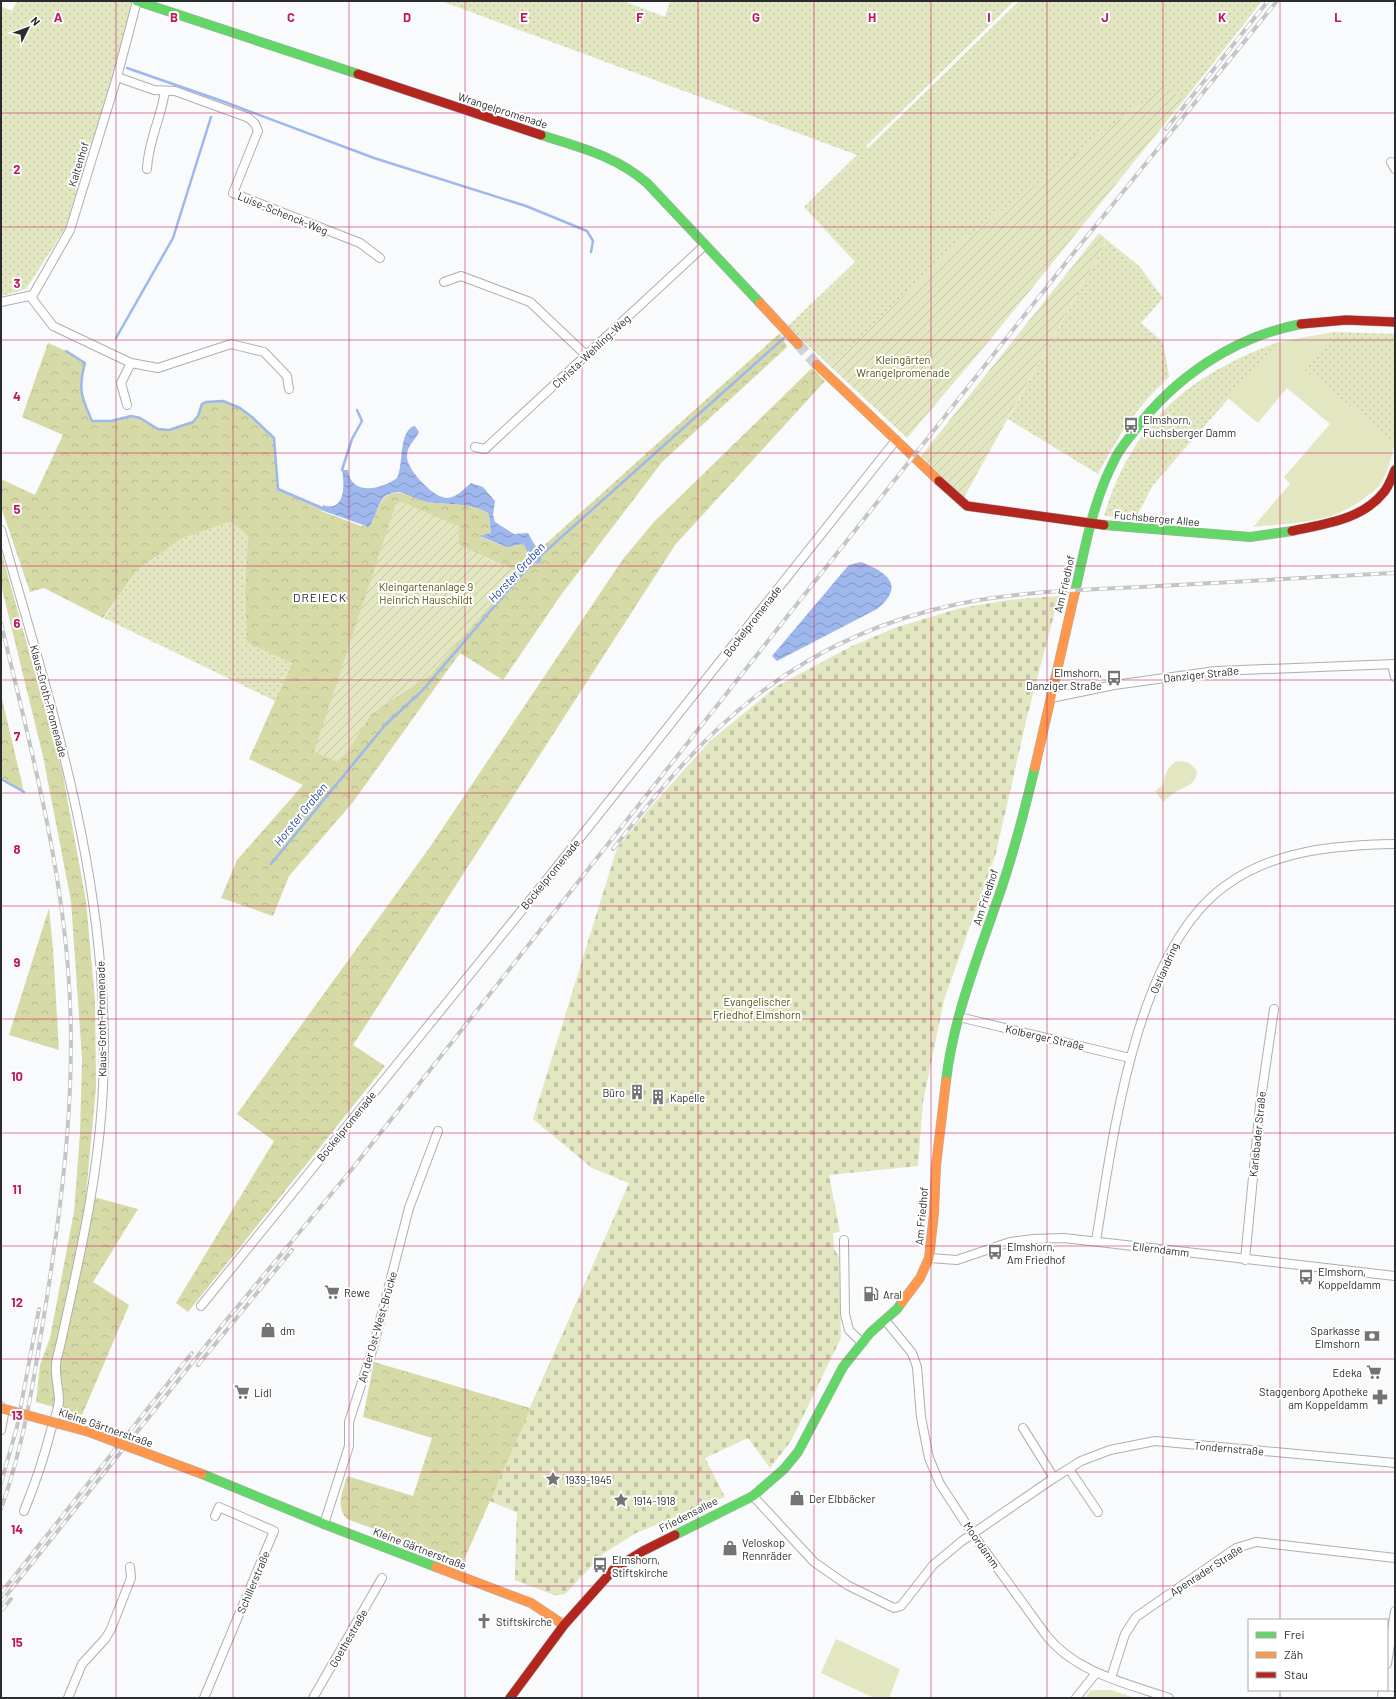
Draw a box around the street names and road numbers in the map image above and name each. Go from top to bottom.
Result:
street label: Wrangelpromenade [456,89,550,131]
street label: Kaltenhof [65,140,91,188]
street label: Luise-Schenck-Weg [236,189,330,237]
street label: Christa-Wehling-Weg [549,311,633,391]
street label: Fuchsberger Allee [1114,508,1201,528]
street label: Am Friedhof [1051,554,1077,614]
street label: Bockelpromenade [720,583,784,659]
street label: Klaus-Groth-Promenade [28,643,70,759]
street label: Danziger Straße [1163,664,1240,684]
street label: Bockelpromenade [518,836,582,912]
street label: Am Friedhof [970,867,1000,927]
street label: Ostlandring [1147,940,1181,996]
street label: Klaus-Groth-Promenade [93,961,109,1077]
street label: Kolberger Straße [1004,1022,1086,1052]
street label: Bockelpromenade [314,1088,378,1164]
street label: Karlsbader Straße [1246,1090,1268,1177]
street label: Am Friedhof [912,1186,930,1246]
street label: Ellerndamm [1132,1239,1190,1259]
street label: An der Ost-West-Brücke [355,1270,399,1384]
street label: Kleine Gärtnerstraße [57,1405,155,1449]
street label: Tondernstraße [1194,1438,1265,1458]
street label: Friedensallee [656,1494,720,1534]
street label: Moordamm [961,1519,1003,1571]
street label: Kleine Gärtnerstraße [372,1524,469,1572]
street label: Apenrader Straße [1167,1542,1245,1598]
street label: Schillerstraße [234,1549,272,1615]
street label: Goethestraße [326,1606,370,1669]

